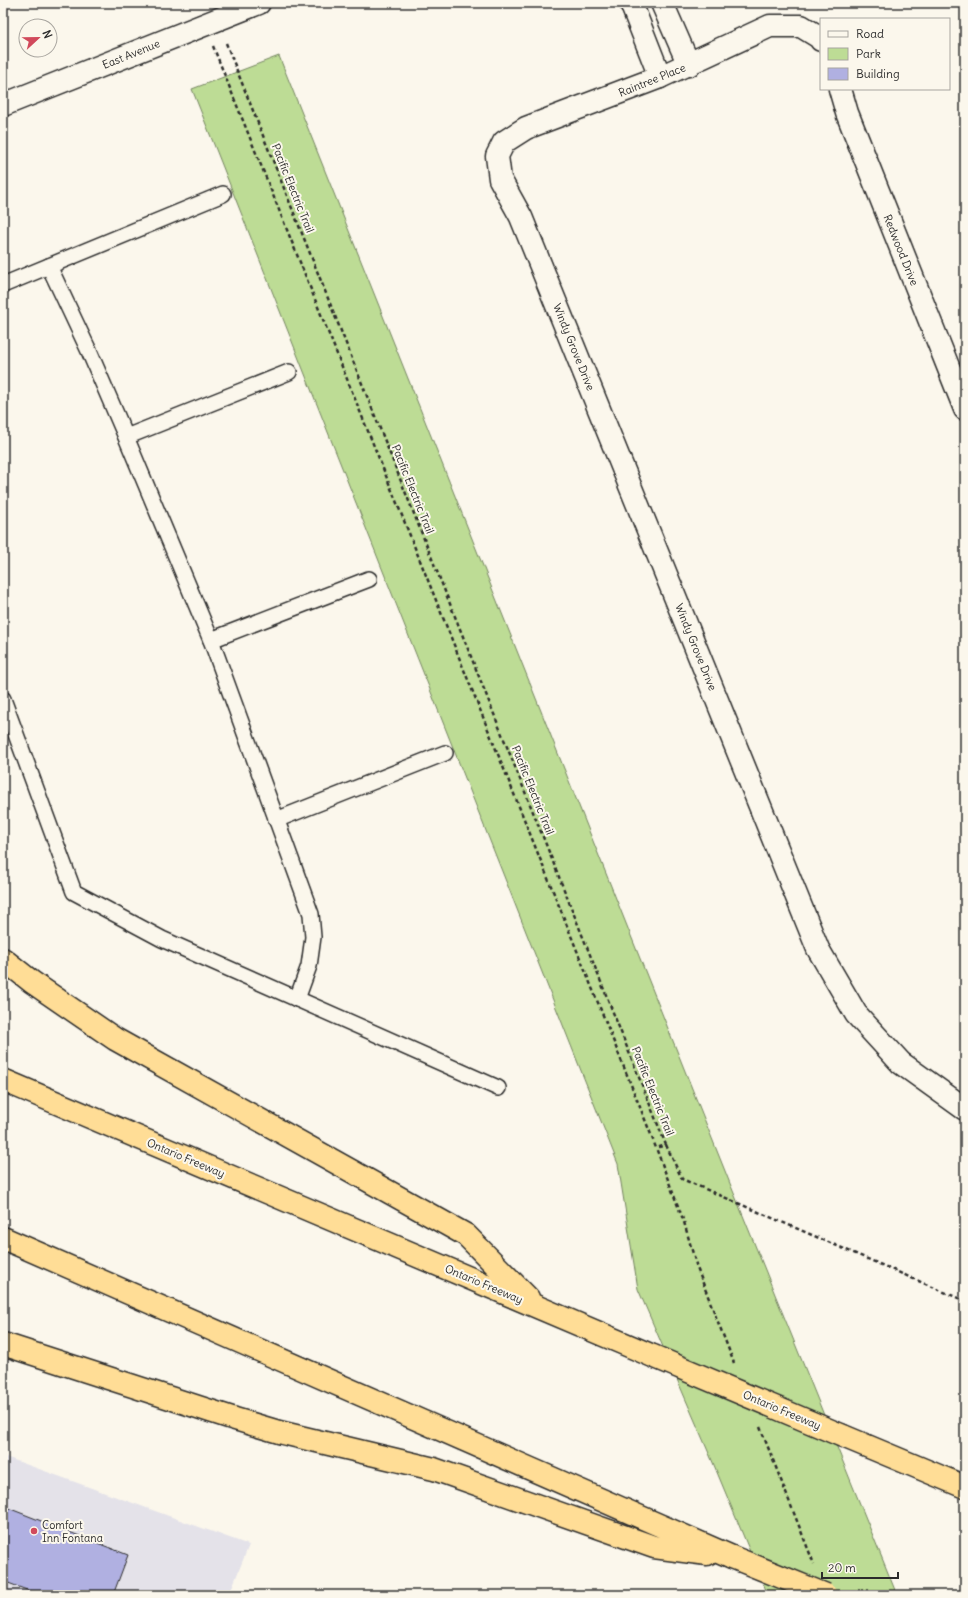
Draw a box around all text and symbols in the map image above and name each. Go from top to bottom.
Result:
north arrow [18,18,58,58]
legend [820,18,950,90]
text: Road [856,26,884,41]
text: N [39,28,55,40]
street label: East Avenue [100,36,162,72]
text: Park [856,46,881,61]
street label: Raintree Place [616,60,688,100]
text: Building [856,66,900,81]
street label: Pacific Electric Trail [269,141,317,235]
street label: Redwood Drive [880,212,922,288]
street label: Windy Grove Drive [550,301,598,393]
street label: Pacific Electric Trail [389,442,437,536]
street label: Windy Grove Drive [672,601,720,693]
street label: Pacific Electric Trail [509,743,557,837]
street label: Pacific Electric Trail [629,1044,677,1138]
street label: Ontario Freeway [145,1135,227,1181]
street label: Ontario Freeway [443,1261,525,1307]
street label: Ontario Freeway [741,1387,823,1433]
place label: Comfort Inn Fontana [42,1518,103,1545]
marker: Comfort Inn Fontana [29,1526,39,1536]
scale bar [822,1554,898,1580]
text: 20 m [828,1560,856,1575]

